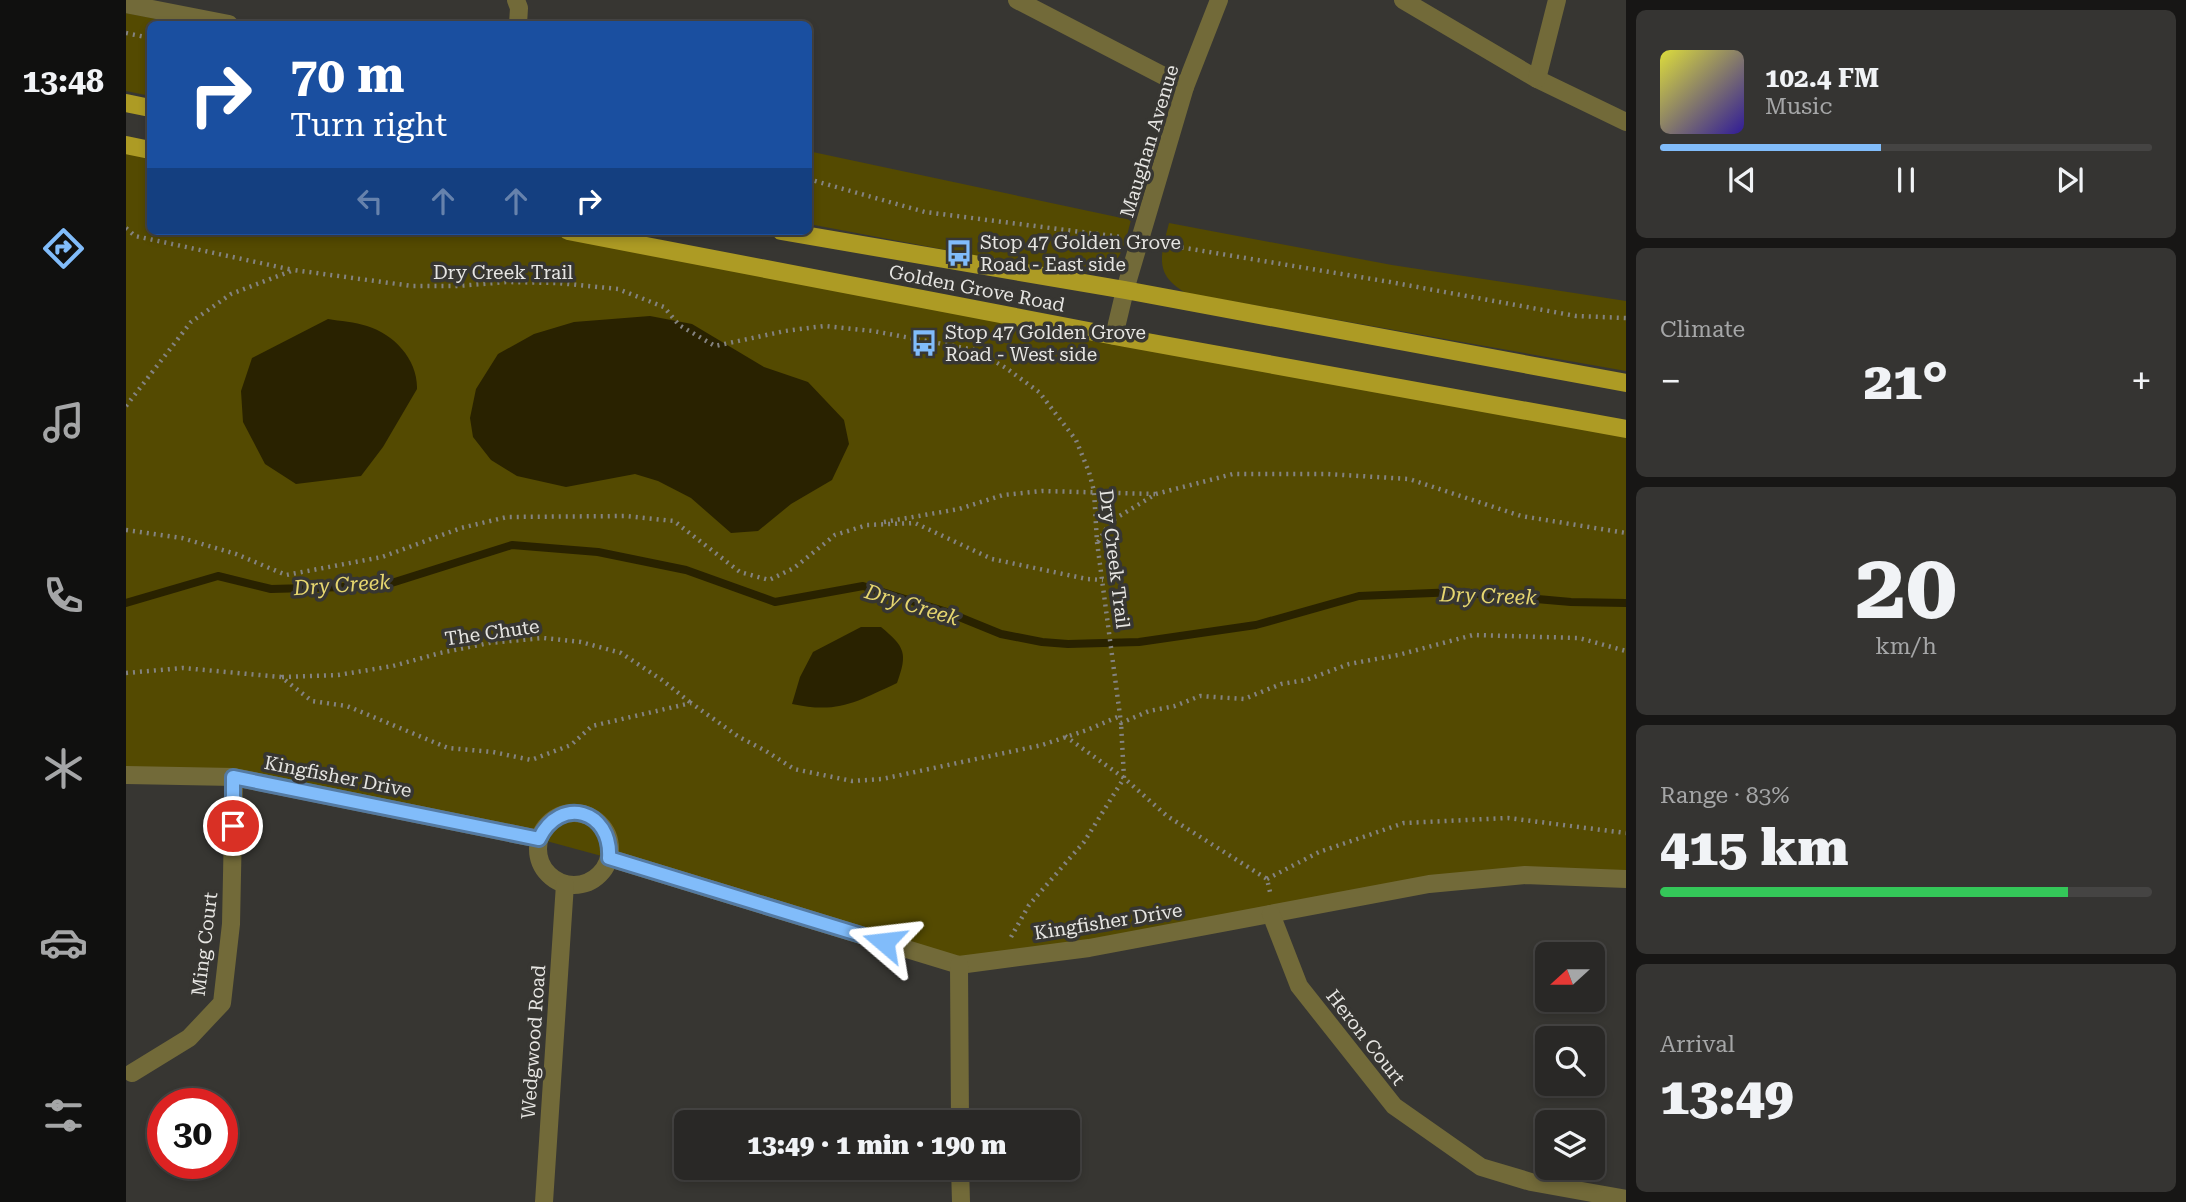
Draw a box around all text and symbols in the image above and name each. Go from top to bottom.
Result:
text: 70 m [290,47,405,104]
icon: right [175,49,266,140]
text: 13:48 [22,62,104,100]
street label: Maughan Avenue [1115,62,1184,220]
text: 102.4 FM [1765,63,1879,93]
text: Music [1765,93,1832,120]
text: Turn right [290,106,447,144]
icon: previous [1723,161,1761,199]
icon: pause [1887,161,1925,199]
icon: next [2051,161,2089,199]
icon: left [351,182,389,220]
icon: ahead [424,182,462,220]
icon: ahead [497,182,535,220]
icon: right [570,182,608,220]
icon: directions [39,224,88,273]
place label: Stop 47 Golden Grove Road - East side [980,231,1181,276]
bus stop icon: Stop 47 Golden Grove Road - East side [944,238,974,268]
street label: Golden Grove Road [887,260,1067,317]
street label: Dry Creek Trail [433,261,573,284]
text: Climate [1660,316,1745,343]
place label: Stop 47 Golden Grove Road - West side [945,321,1146,366]
bus stop icon: Stop 47 Golden Grove Road - West side [909,328,939,358]
text: 21° [1864,351,1948,412]
text: − [1660,359,1681,403]
text: + [2131,359,2152,403]
icon: music [39,398,88,447]
street label: Dry Creek Trail [1095,488,1134,630]
text: 20 [1855,534,1957,640]
water label: Dry Creek [292,570,392,600]
icon: phone [39,571,88,620]
water label: Dry Creek [861,579,963,631]
water label: Dry Creek [1438,582,1538,610]
street label: The Chute [443,614,541,651]
text: km/h [1875,633,1937,660]
icon: climate [39,744,88,793]
street label: Kingfisher Drive [262,751,414,802]
text: Range · 83% [1660,782,1789,809]
pin [203,796,263,856]
icon: arrive [214,807,252,845]
text: 415 km [1660,817,1848,878]
street label: Ming Court [187,891,222,997]
street label: Kingfisher Drive [1032,898,1184,945]
position arrow [847,905,921,979]
icon: car [39,918,88,967]
north arrow [1535,942,1605,1012]
map controls [1535,942,1605,1180]
street label: Wedgwood Road [517,964,550,1120]
street label: Heron Court [1321,985,1410,1090]
button: search [1535,1026,1605,1096]
text: Arrival [1660,1031,1735,1058]
text: 13:49 [1660,1066,1794,1127]
speed limit sign: 30 [147,1088,238,1179]
icon: filters [39,1091,88,1140]
button: layers [1535,1110,1605,1180]
text: 13:49 · 1 min · 190 m [747,1130,1007,1160]

